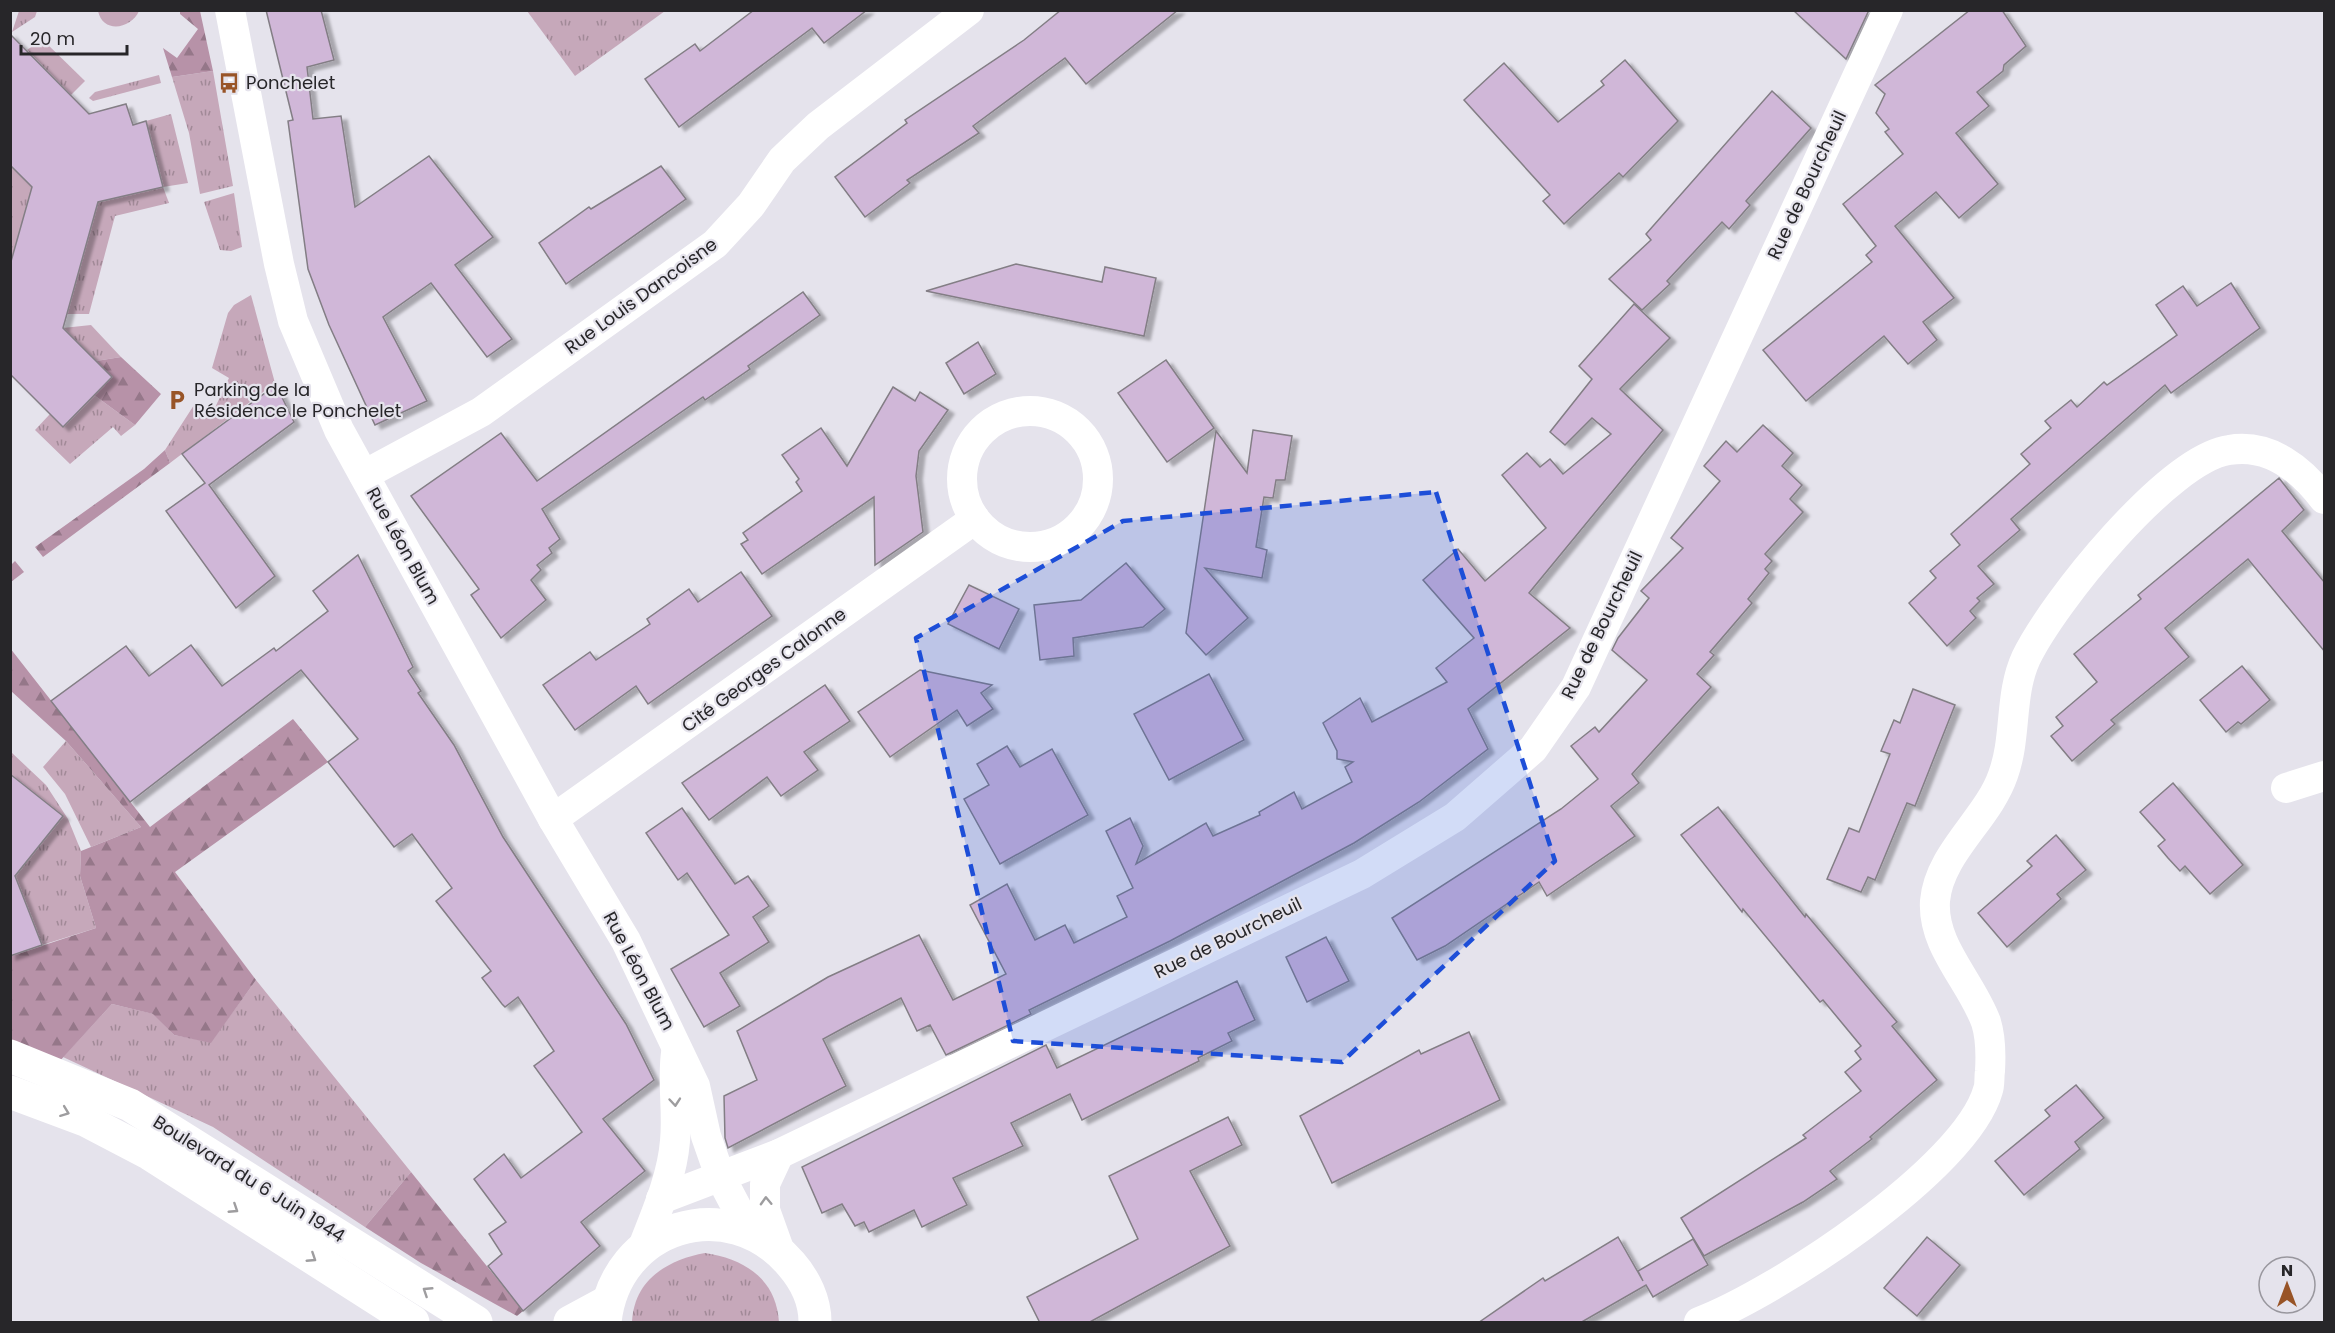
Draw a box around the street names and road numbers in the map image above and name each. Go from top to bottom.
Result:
street label: Rue de Bourcheuil [1761,106,1852,263]
street label: Rue Louis Dancoisne [559,232,722,360]
street label: Rue Léon Blum [361,483,446,609]
street label: Rue de Bourcheuil [1555,547,1648,703]
street label: Cité Georges Calonne [676,601,851,738]
street label: Rue de Bourcheuil [1150,891,1306,984]
street label: Rue Léon Blum [598,907,681,1034]
street label: Boulevard du 6 Juin 1944 [149,1109,350,1248]

